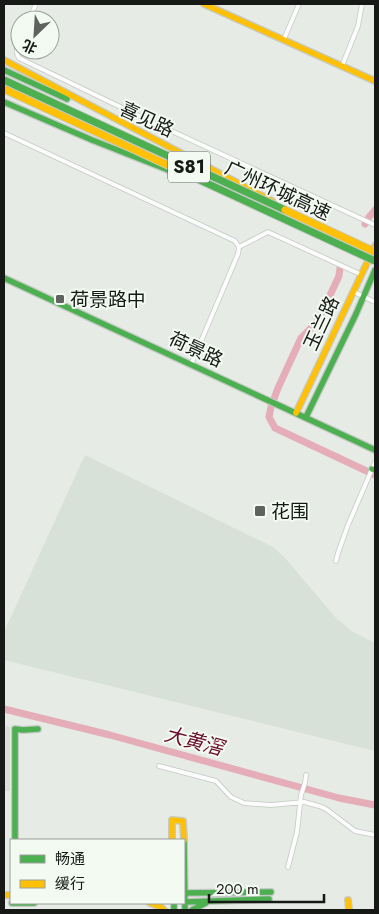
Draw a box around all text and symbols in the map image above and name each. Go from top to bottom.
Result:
north arrow [10,10,60,60]
text: 北 [19,35,40,59]
street label: 喜见路 [115,95,178,144]
road number: S81 [168,152,210,182]
street label: 广州环城高速 [220,154,335,227]
place label: 荷景路中 [70,286,146,313]
street label: 玉兰路 [297,292,346,355]
marker: 荷景路中 [54,293,66,305]
street label: 荷景路 [164,325,227,374]
place label: 花围 [271,498,309,525]
marker: 花围 [253,504,267,518]
water label: 大黄滘 [161,720,229,764]
legend [10,839,185,904]
text: 畅通 [55,848,85,870]
scale bar [209,872,324,904]
text: 缓行 [55,873,85,895]
text: 200 m [216,878,259,900]

